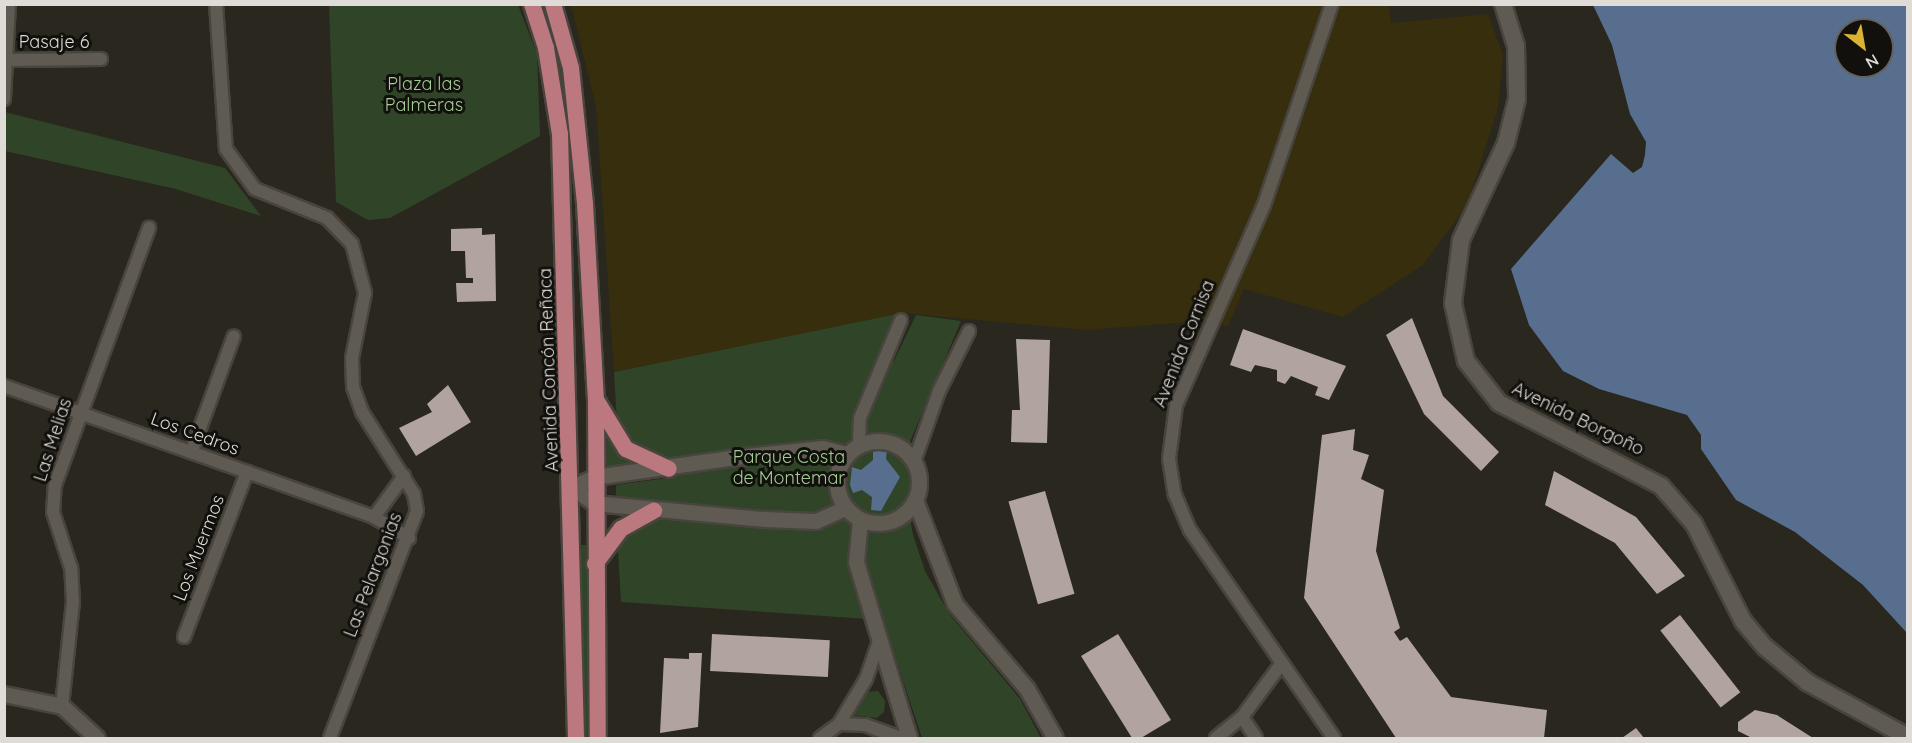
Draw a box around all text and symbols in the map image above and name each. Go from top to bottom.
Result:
north arrow [1834,18,1894,78]
street label: Pasaje 6 [19,31,89,53]
text: N [1862,50,1882,73]
park label: Plaza las Palmeras [385,74,463,116]
street label: Avenida Concón Reñaca [535,268,563,472]
street label: Avenida Cornisa [1149,277,1219,411]
street label: Avenida Borgoño [1509,378,1647,460]
street label: Las Melias [29,396,77,484]
street label: Los Cedros [148,408,242,460]
park label: Parque Costa de Montemar [733,447,845,490]
street label: Los Muermos [169,492,229,604]
street label: Las Pelargonias [339,510,407,640]

